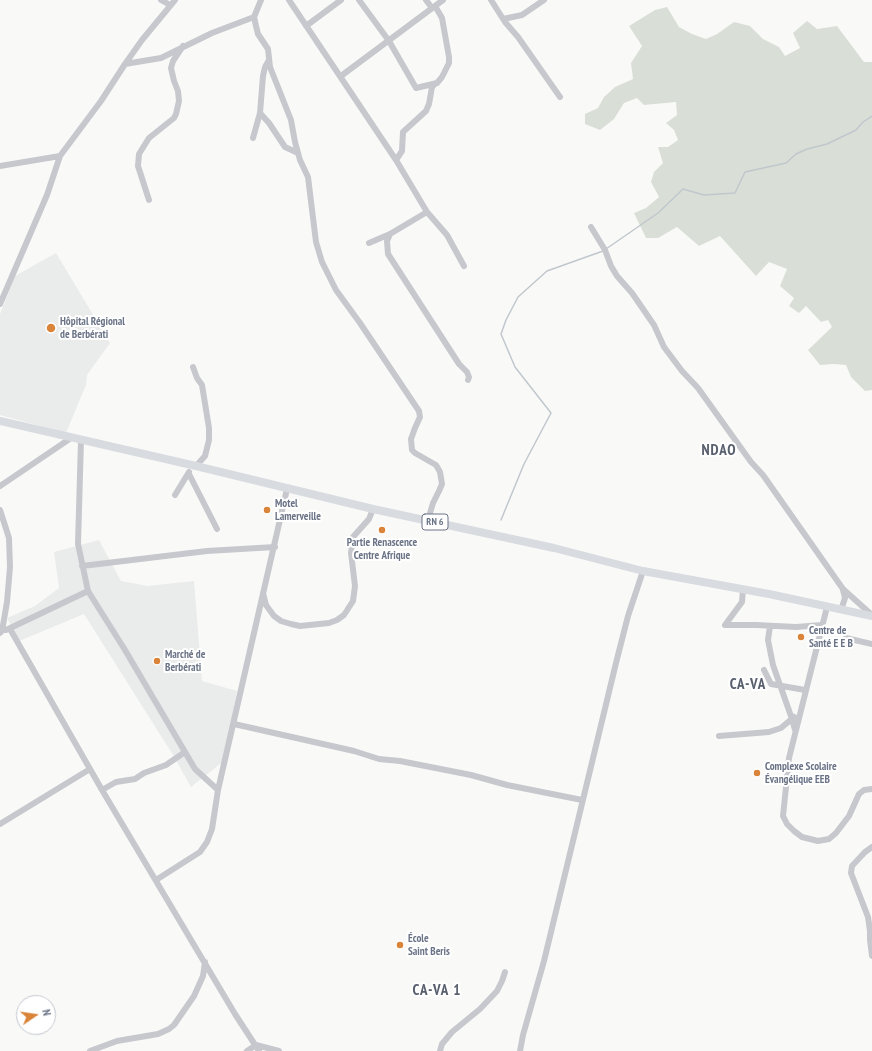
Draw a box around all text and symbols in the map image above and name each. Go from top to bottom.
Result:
place label: Hôpital Régional de Berbérati [60,315,125,341]
marker: Hôpital Régional de Berbérati [45,322,57,334]
district label: NDAO [701,442,737,460]
place label: Motel Lamerveille [275,497,321,523]
marker: Motel Lamerveille [262,505,272,515]
road number: RN 6 [422,514,448,530]
marker: Partie Renascence Centre Afrique [377,525,387,535]
place label: Partie Renascence Centre Afrique [347,536,417,562]
place label: Centre de Santé E E B [809,624,853,650]
marker: Centre de Santé E E B [796,632,806,642]
place label: Marché de Berbérati [165,648,205,674]
marker: Marché de Berbérati [152,656,162,666]
district label: CA-VA [730,676,766,694]
place label: Complexe Scolaire Évangélique EEB [765,760,837,786]
marker: Complexe Scolaire Évangélique EEB [752,768,762,778]
place label: École Saint Beris [408,932,450,958]
marker: École Saint Beris [395,940,405,950]
district label: CA-VA 1 [413,982,461,1000]
north arrow [16,995,56,1035]
text: N [39,1008,54,1017]

